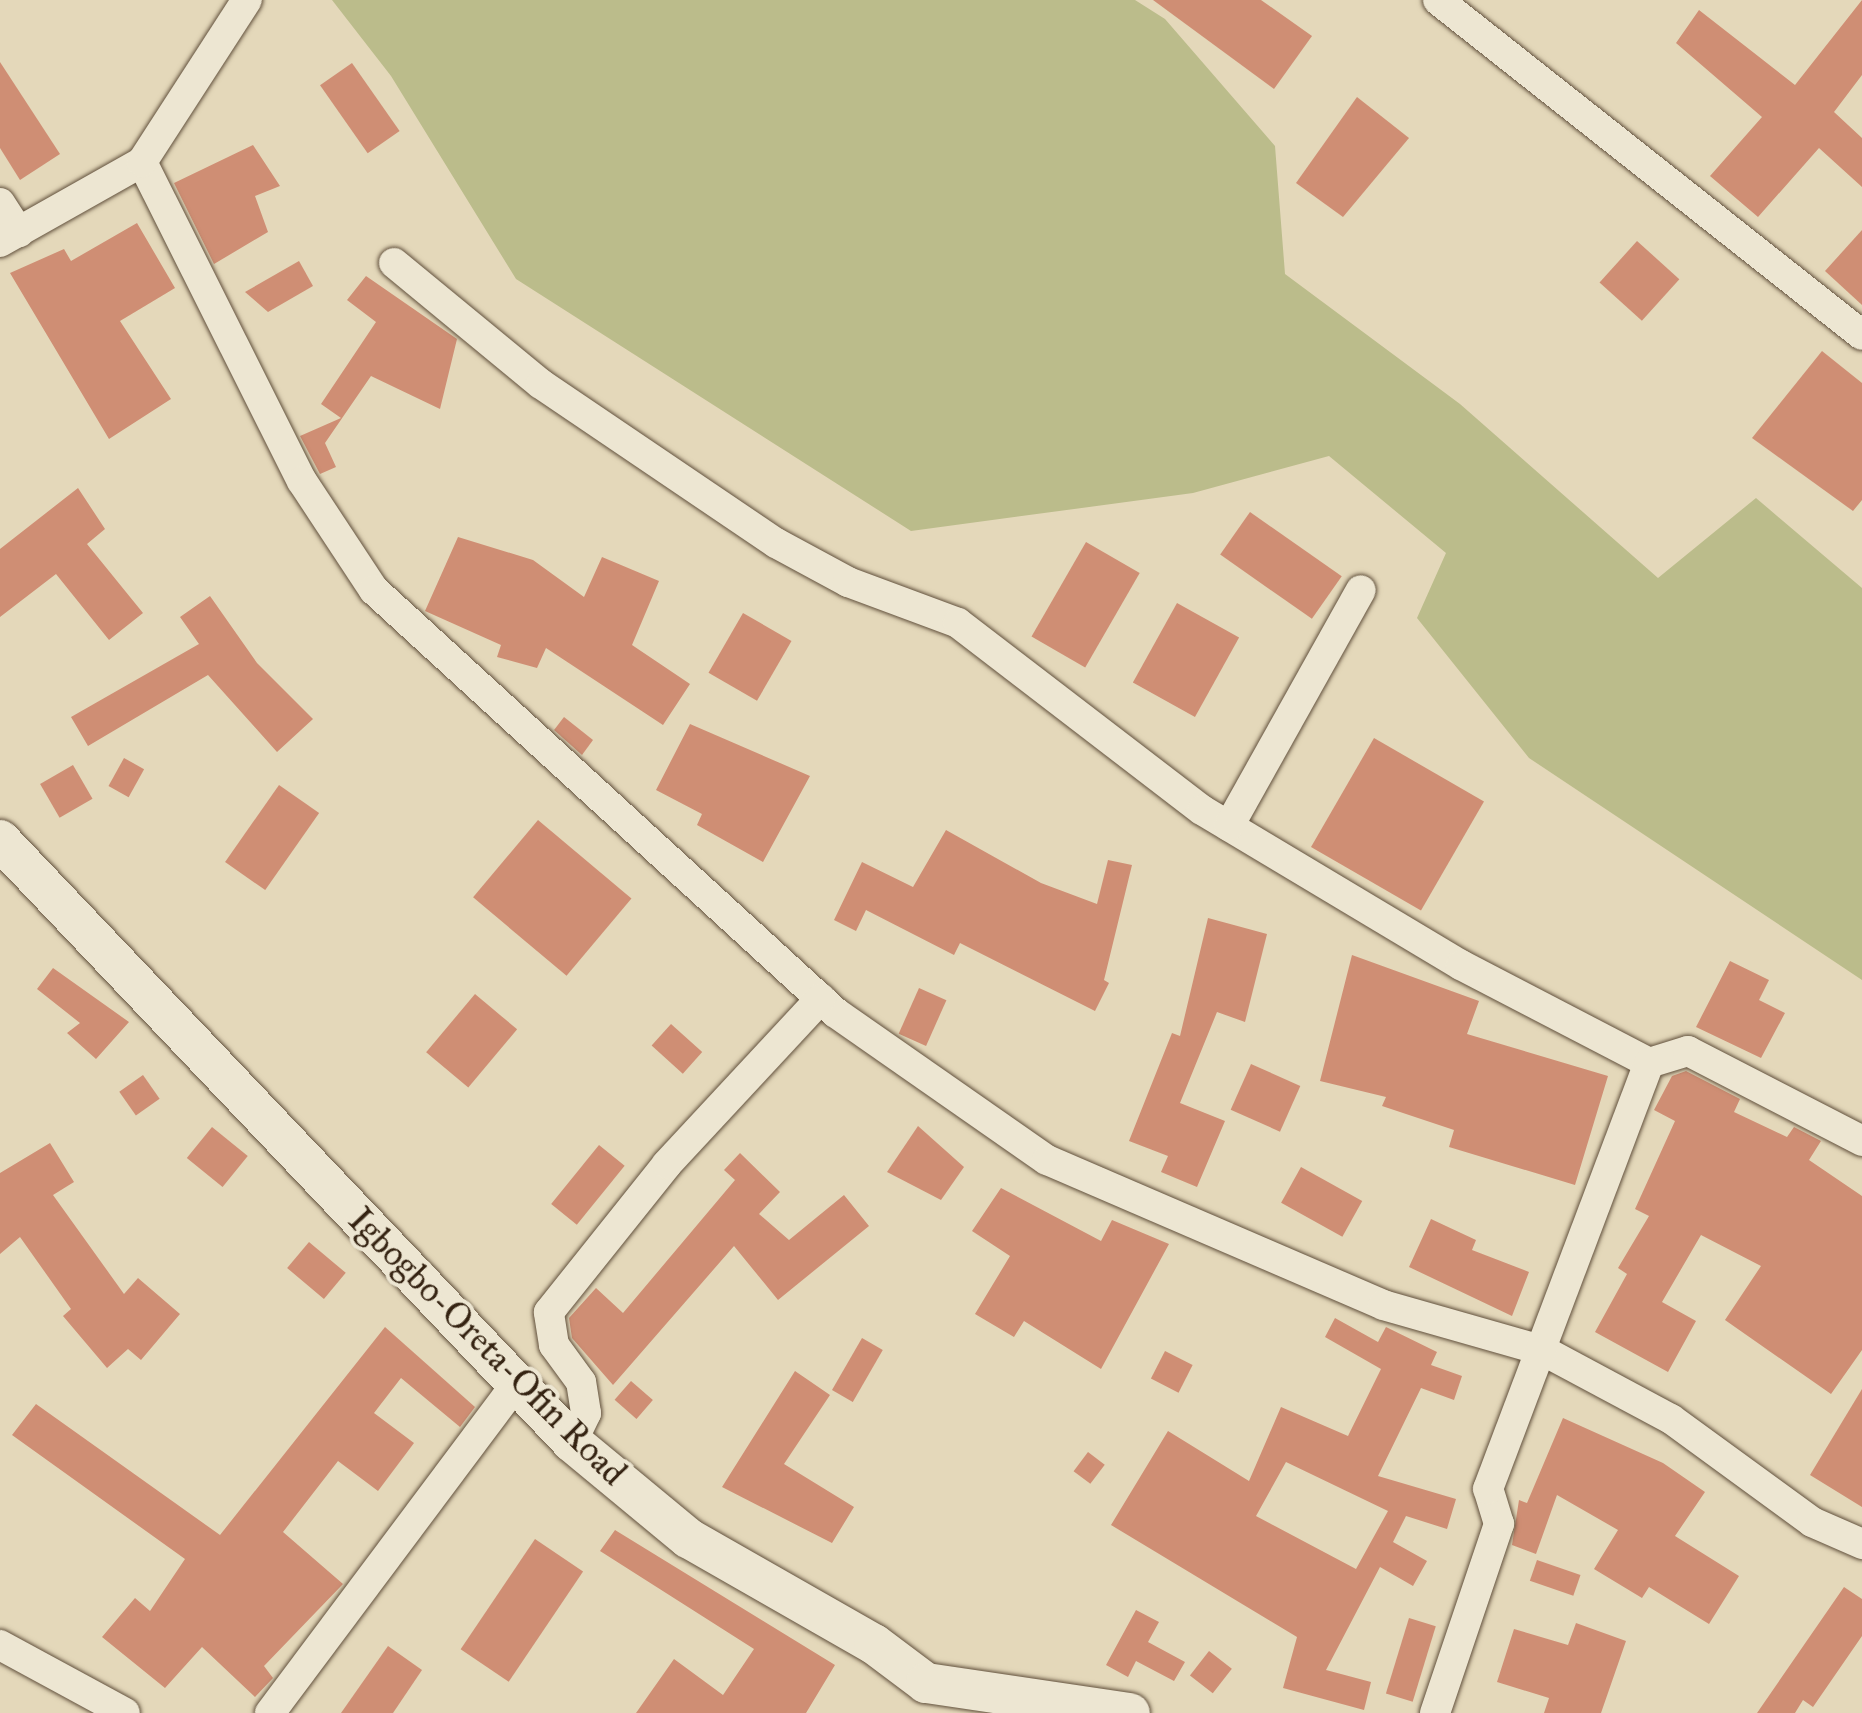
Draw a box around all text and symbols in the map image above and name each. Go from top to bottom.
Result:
street label: Igbogbo-Oreta-Ofin Road [340,1200,634,1494]

